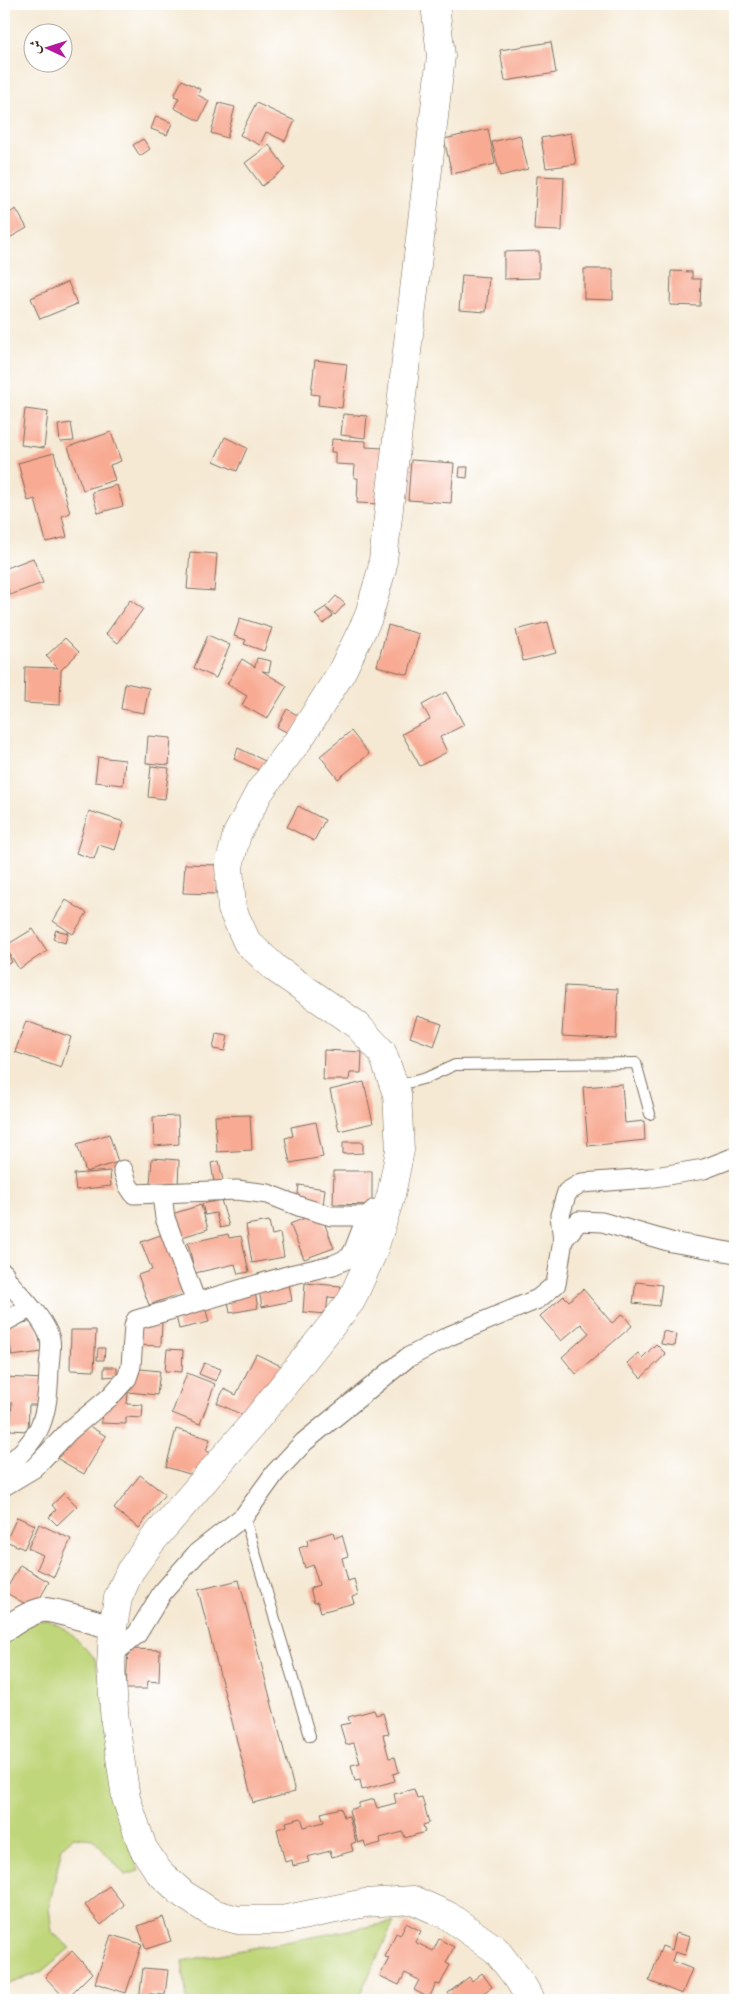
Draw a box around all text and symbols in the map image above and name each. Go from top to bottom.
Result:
north arrow [22,22,72,72]
text: ش [26,39,45,55]

